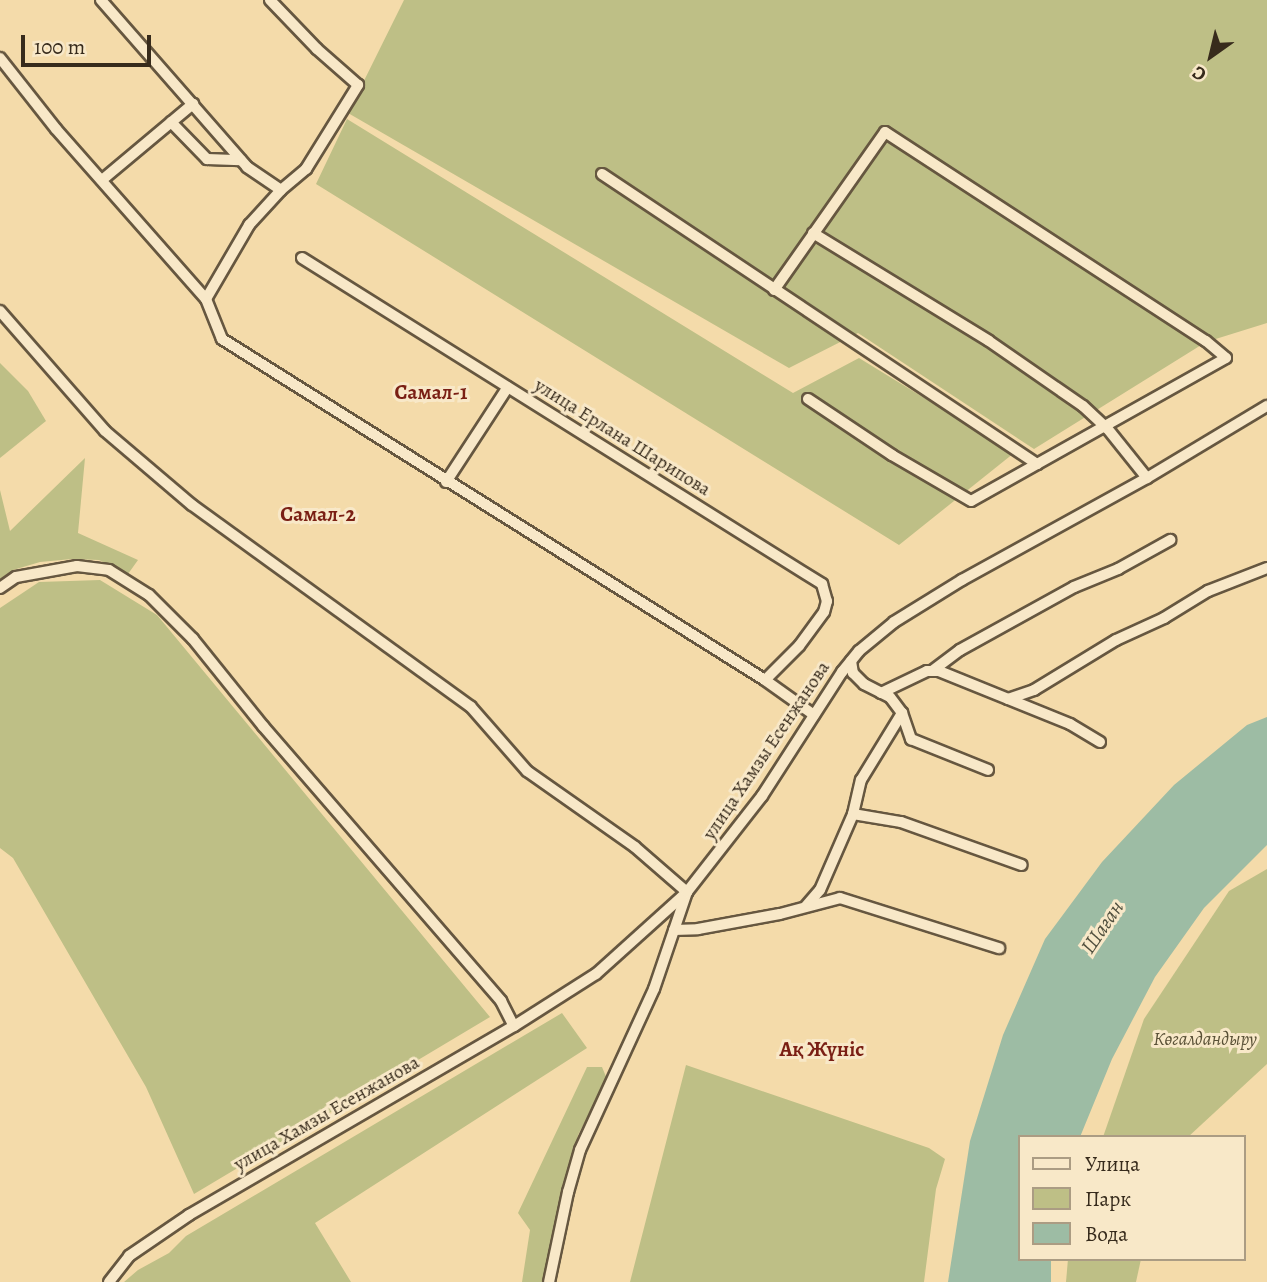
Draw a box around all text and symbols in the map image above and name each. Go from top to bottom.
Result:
scale bar [24,21,154,65]
north arrow [1176,21,1246,91]
text: 100 m [34,33,85,61]
text: С [1187,59,1211,87]
street label: улица Ерлана Шарипова [530,374,714,502]
district label: Самал-1 [395,379,467,405]
district label: Самал-2 [280,501,356,527]
street label: улица Хамзы Есенжанова [699,658,835,844]
water label: Шаған [1075,896,1129,958]
park label: Көгалдандыру [1153,1029,1257,1051]
district label: Ақ Жүніс [780,1036,864,1062]
street label: улица Хамзы Есенжанова [230,1052,424,1176]
legend [1018,1135,1246,1261]
text: Улица [1085,1150,1140,1178]
text: Парк [1085,1185,1131,1213]
text: Вода [1085,1220,1128,1248]

